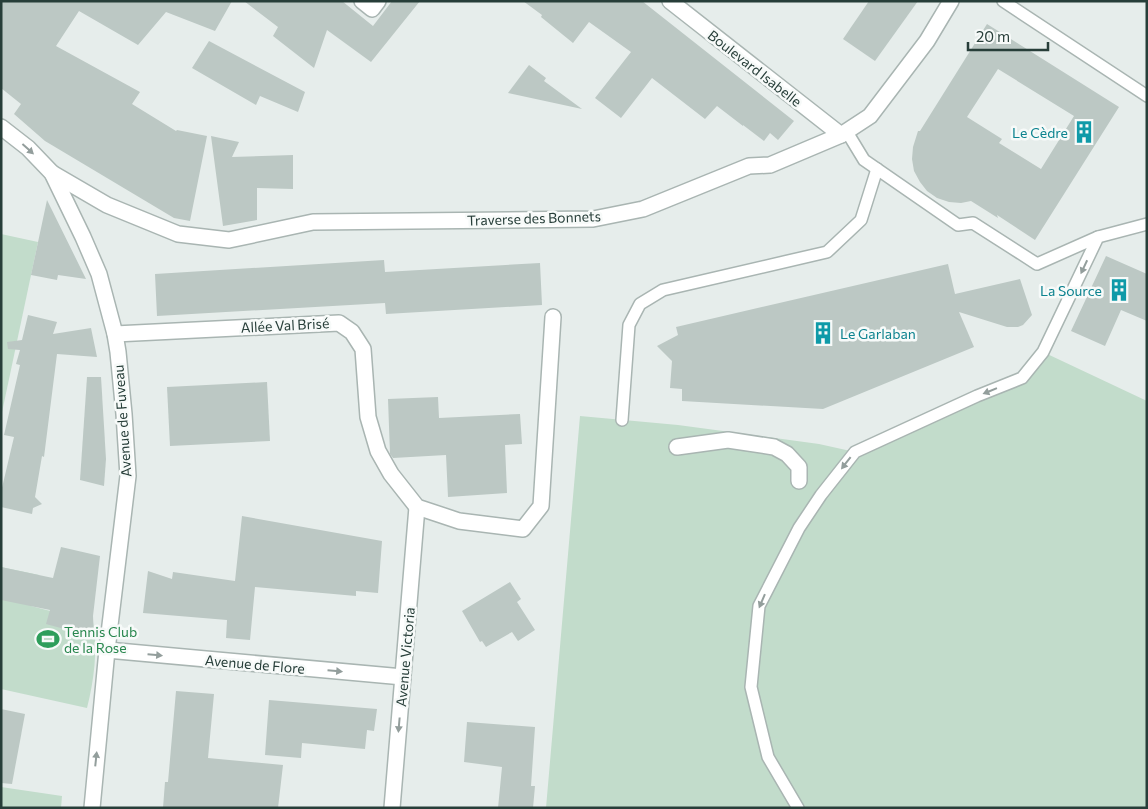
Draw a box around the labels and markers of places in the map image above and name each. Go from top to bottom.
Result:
building icon: Le Cèdre [1071,119,1097,145]
place label: Le Cèdre [1012,124,1068,141]
building icon: La Source [1106,277,1132,303]
place label: La Source [1040,282,1102,299]
building icon: Le Garlaban [810,320,836,346]
place label: Le Garlaban [840,325,916,342]
place label: Tennis Club de la Rose [64,623,137,656]
sports icon: Tennis Club de la Rose [35,626,61,652]

